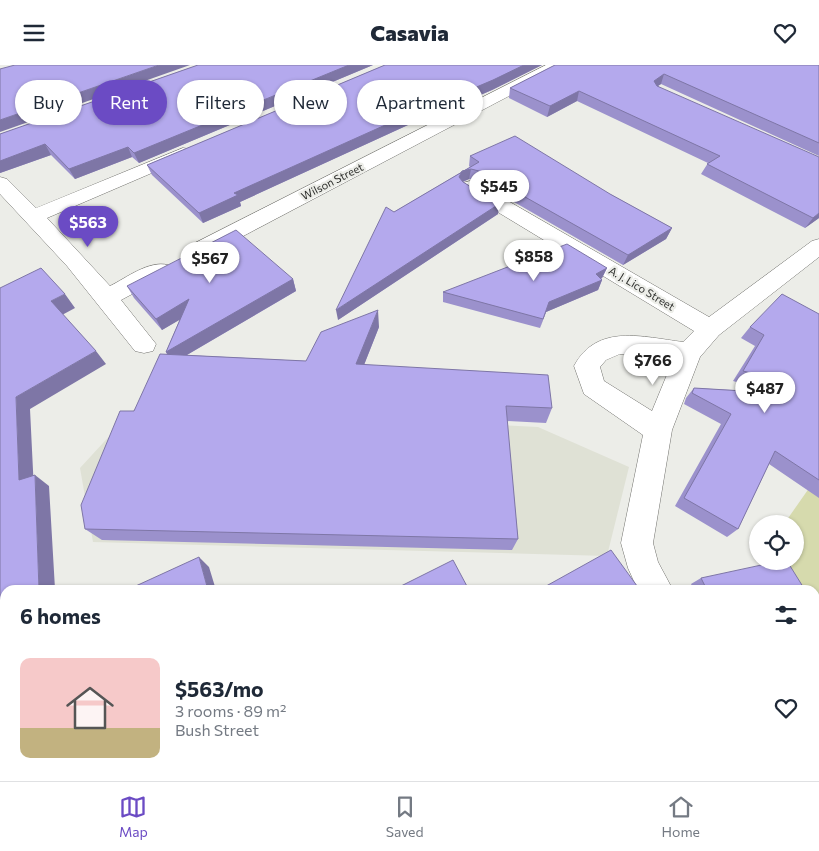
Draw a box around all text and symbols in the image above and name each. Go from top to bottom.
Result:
icon: menu [20,19,48,47]
text: Casavia [370,19,449,46]
icon: heart [771,19,799,47]
chip: Buy [15,80,82,125]
chip: Rent [92,80,167,125]
chip: Filters [177,80,264,125]
chip: New [274,80,347,125]
chip: Apartment [357,80,483,125]
street label: Wilson Street [299,160,366,202]
pin: $545 [469,169,529,212]
text: $545 [480,176,518,195]
pin: $563 [58,205,118,248]
text: $563 [69,212,107,231]
pin: $858 [504,239,564,282]
pin: $567 [180,241,240,284]
text: $858 [515,246,553,265]
text: $567 [191,248,229,267]
street label: A. J. Lico Street [606,263,678,314]
pin: $766 [623,343,683,386]
text: $766 [634,350,672,369]
pin: $487 [735,371,795,414]
text: $487 [746,378,784,397]
map controls [749,515,804,570]
button: locate [749,515,804,570]
icon: filters [772,601,800,629]
text: 6 homes [20,603,101,628]
text: $563/mo [175,676,264,701]
icon: home [60,678,120,738]
icon: heart [772,694,800,722]
text: 3 rooms · 89 m² [175,701,286,720]
text: Bush Street [175,720,259,739]
tab: Map [119,793,148,840]
tab: Saved [386,793,424,840]
tab: Home [662,793,700,840]

